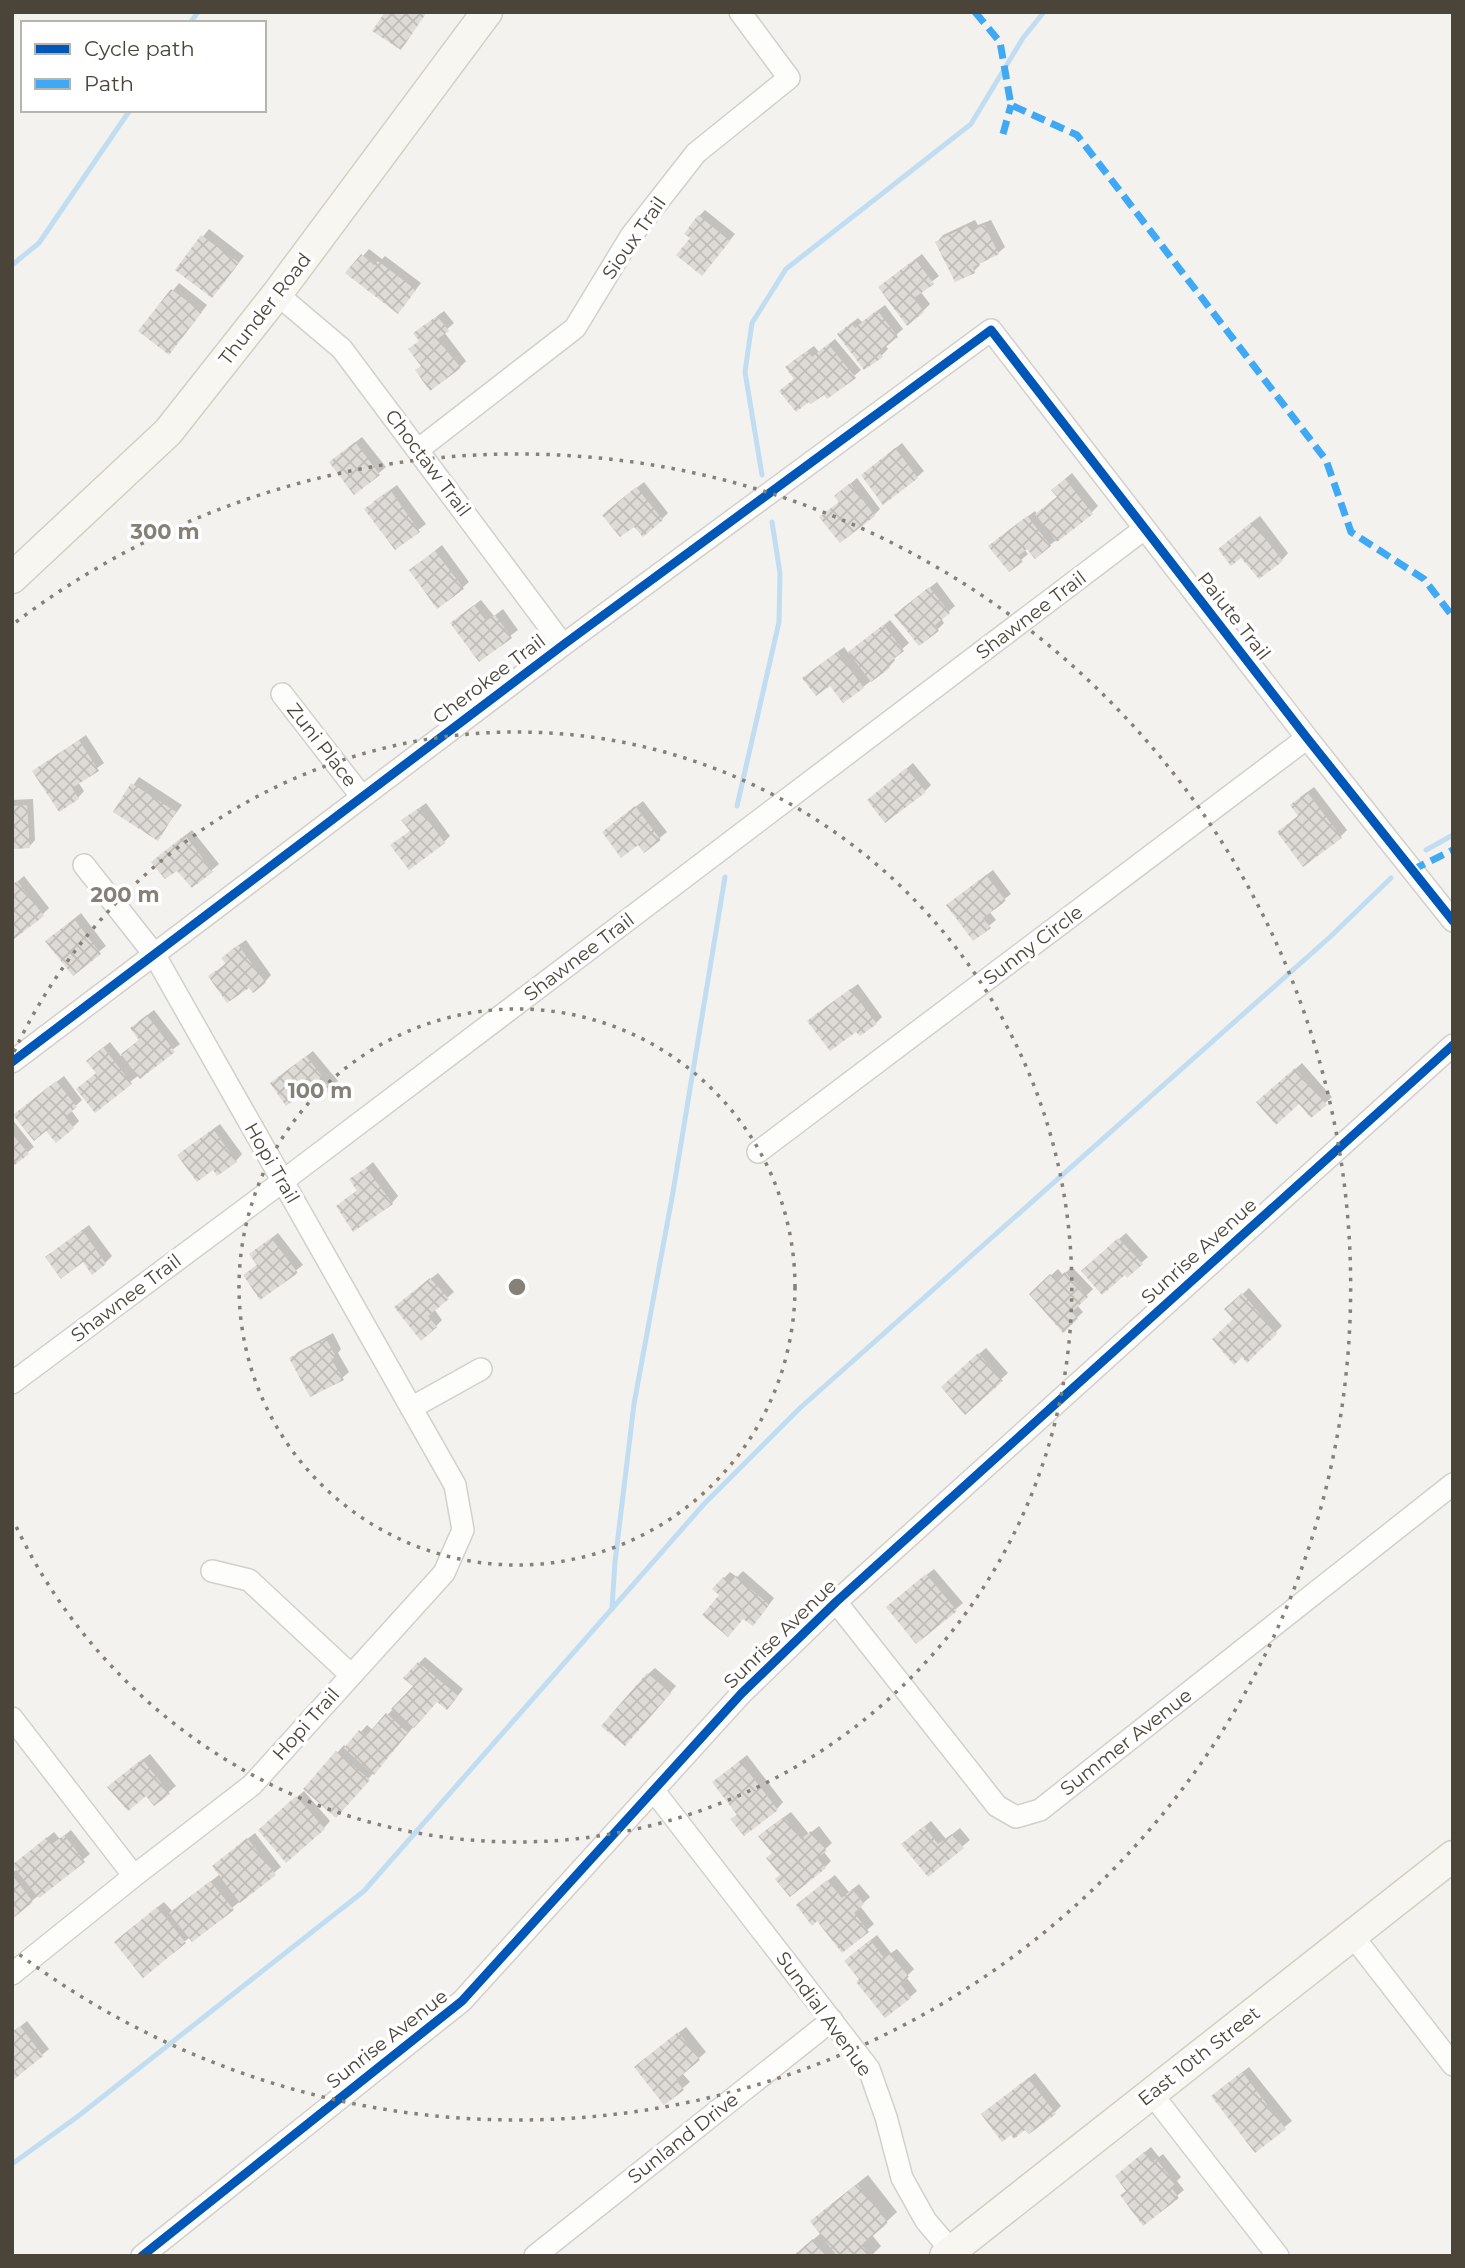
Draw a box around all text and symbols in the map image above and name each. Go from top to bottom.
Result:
legend [21,21,266,112]
text: Cycle path [84,36,195,61]
text: Path [84,71,134,96]
street label: Sioux Trail [597,192,671,284]
street label: Thunder Road [214,248,316,370]
street label: Choctaw Trail [380,405,476,521]
text: 300 m [130,519,199,544]
street label: Shawnee Trail [971,566,1091,664]
street label: Paiute Trail [1193,567,1275,665]
street label: Cherokee Trail [428,629,550,729]
street label: Zuni Place [282,699,362,791]
text: 200 m [91,882,159,907]
street label: Sunny Circle [979,900,1087,990]
street label: Shawnee Trail [519,908,639,1006]
text: 100 m [288,1078,352,1103]
street label: Hopi Trail [240,1119,304,1207]
street label: Sunrise Avenue [1137,1193,1261,1309]
street label: Shawnee Trail [66,1249,186,1347]
centre of rings [505,1275,529,1299]
street label: Sunrise Avenue [719,1575,841,1693]
street label: Hopi Trail [268,1683,344,1765]
street label: Summer Avenue [1056,1684,1196,1800]
street label: Sundial Avenue [771,1947,877,2081]
street label: Sunrise Avenue [322,1985,452,2093]
street label: East 10th Street [1133,2001,1265,2111]
street label: Sunland Drive [623,2088,743,2188]

